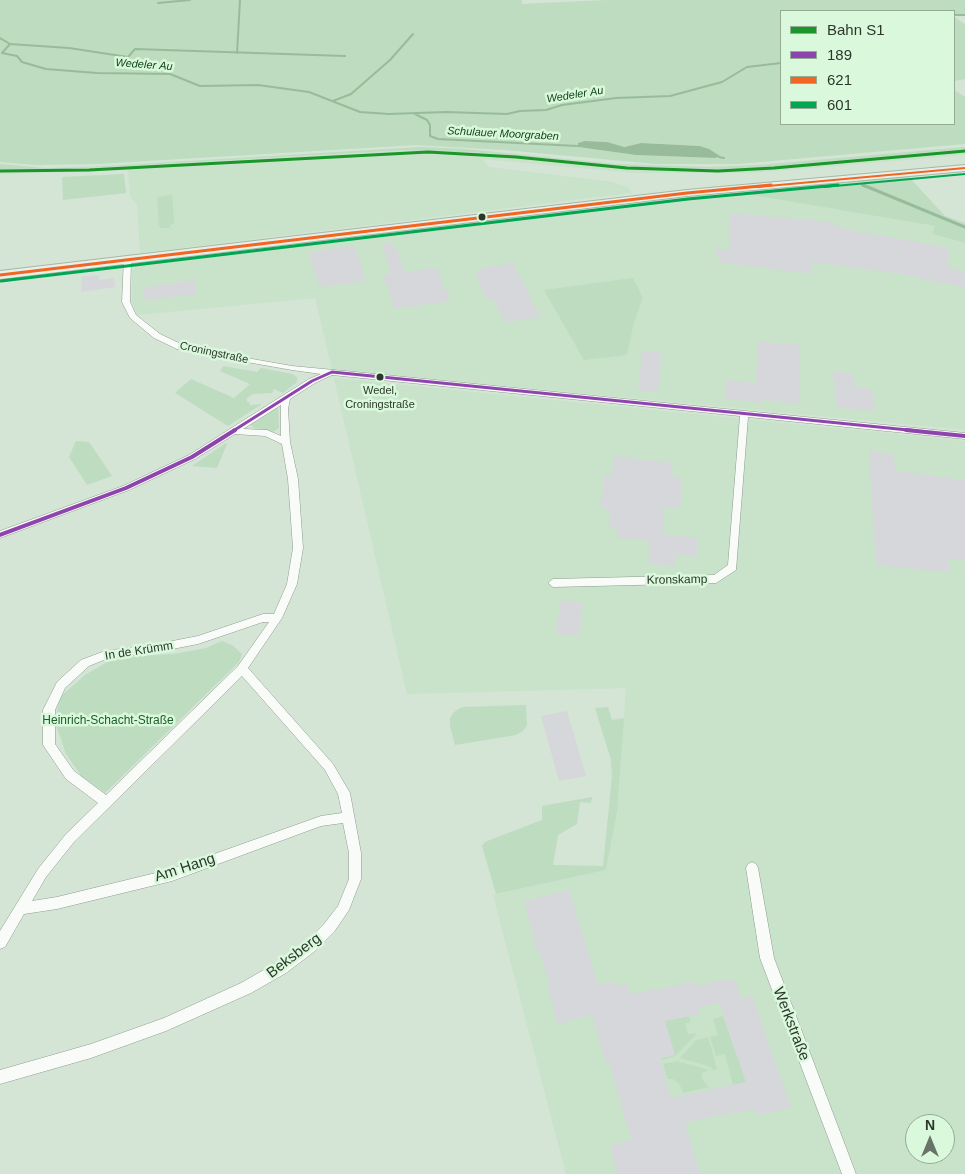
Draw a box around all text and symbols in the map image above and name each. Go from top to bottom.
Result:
legend [780,10,955,125]
text: Bahn S1 [827,21,885,38]
text: 189 [827,46,852,63]
water label: Wedeler Au [115,56,173,74]
text: 621 [827,71,852,88]
water label: Wedeler Au [546,84,604,106]
text: 601 [827,96,852,113]
water label: Schulauer Moorgraben [447,124,559,144]
unlabelled marker [477,212,487,222]
street label: Croningstraße [179,339,249,367]
marker: Wedel, Croningstraße [375,372,385,382]
place label: Wedel, Croningstraße [345,384,415,410]
street label: Kronskamp [647,572,707,588]
street label: In de Krümm [104,639,174,663]
park label: Heinrich-Schacht-Straße [42,714,174,728]
street label: Am Hang [152,850,218,886]
street label: Beksberg [263,930,325,982]
street label: Werkstraße [769,985,813,1063]
north arrow [905,1114,955,1164]
text: N [925,1117,935,1133]

